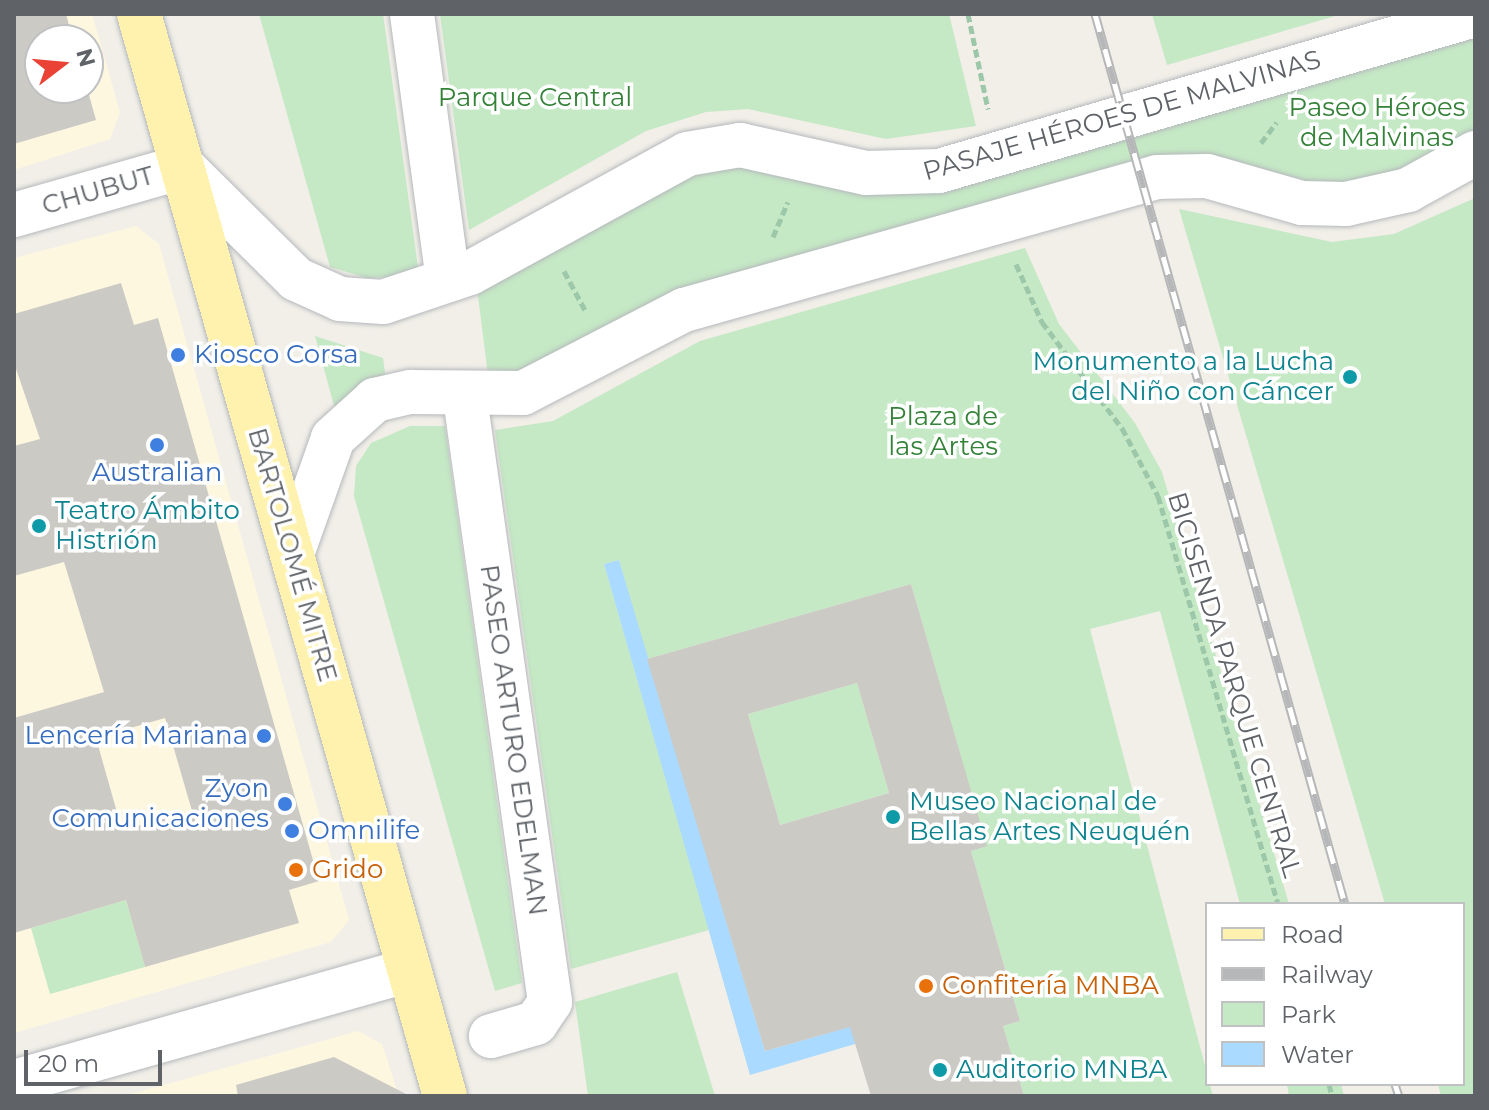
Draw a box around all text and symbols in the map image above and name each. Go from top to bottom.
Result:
north arrow [24,24,104,104]
street label: PASAJE HÉROES DE MALVINAS [920,44,1324,188]
text: N [70,46,101,70]
park label: Parque Central [438,82,632,114]
park label: Paseo Héroes de Malvinas [1289,92,1465,154]
street label: CHUBUT [38,160,158,222]
place label: Kiosco Corsa [194,339,359,371]
marker: Kiosco Corsa [169,346,187,364]
place label: Monumento a la Lucha del Niño con Cáncer [1033,346,1334,408]
marker: Monumento a la Lucha del Niño con Cáncer [1341,368,1359,386]
park label: Plaza de las Artes [888,401,998,462]
street label: BARTOLOMÉ MITRE [241,424,343,686]
marker: Australian [148,436,166,454]
place label: Australian [92,457,222,489]
street label: BICISENDA PARQUE CENTRAL [1160,489,1308,881]
place label: Teatro Ámbito Histrión [55,495,240,556]
marker: Teatro Ámbito Histrión [30,517,48,535]
street label: PASEO ARTURO EDELMAN [473,563,553,917]
place label: Lencería Mariana [24,720,248,752]
marker: Lencería Mariana [255,727,273,745]
place label: Zyon Comunicaciones [52,773,269,834]
place label: Museo Nacional de Bellas Artes Neuquén [909,786,1191,848]
marker: Zyon Comunicaciones [276,795,294,813]
marker: Museo Nacional de Bellas Artes Neuquén [884,808,902,826]
place label: Omnilife [308,815,420,847]
marker: Omnilife [283,822,301,840]
place label: Grido [312,854,383,886]
marker: Grido [287,861,305,879]
legend [1205,902,1465,1086]
text: Road [1281,920,1344,949]
text: Railway [1281,960,1373,989]
place label: Confitería MNBA [942,970,1159,1002]
marker: Confitería MNBA [917,977,935,995]
text: Park [1281,1000,1336,1029]
scale bar [28,1034,166,1084]
text: Water [1281,1040,1354,1069]
text: 20 m [38,1049,99,1078]
place label: Auditorio MNBA [956,1054,1167,1086]
marker: Auditorio MNBA [931,1061,949,1079]

